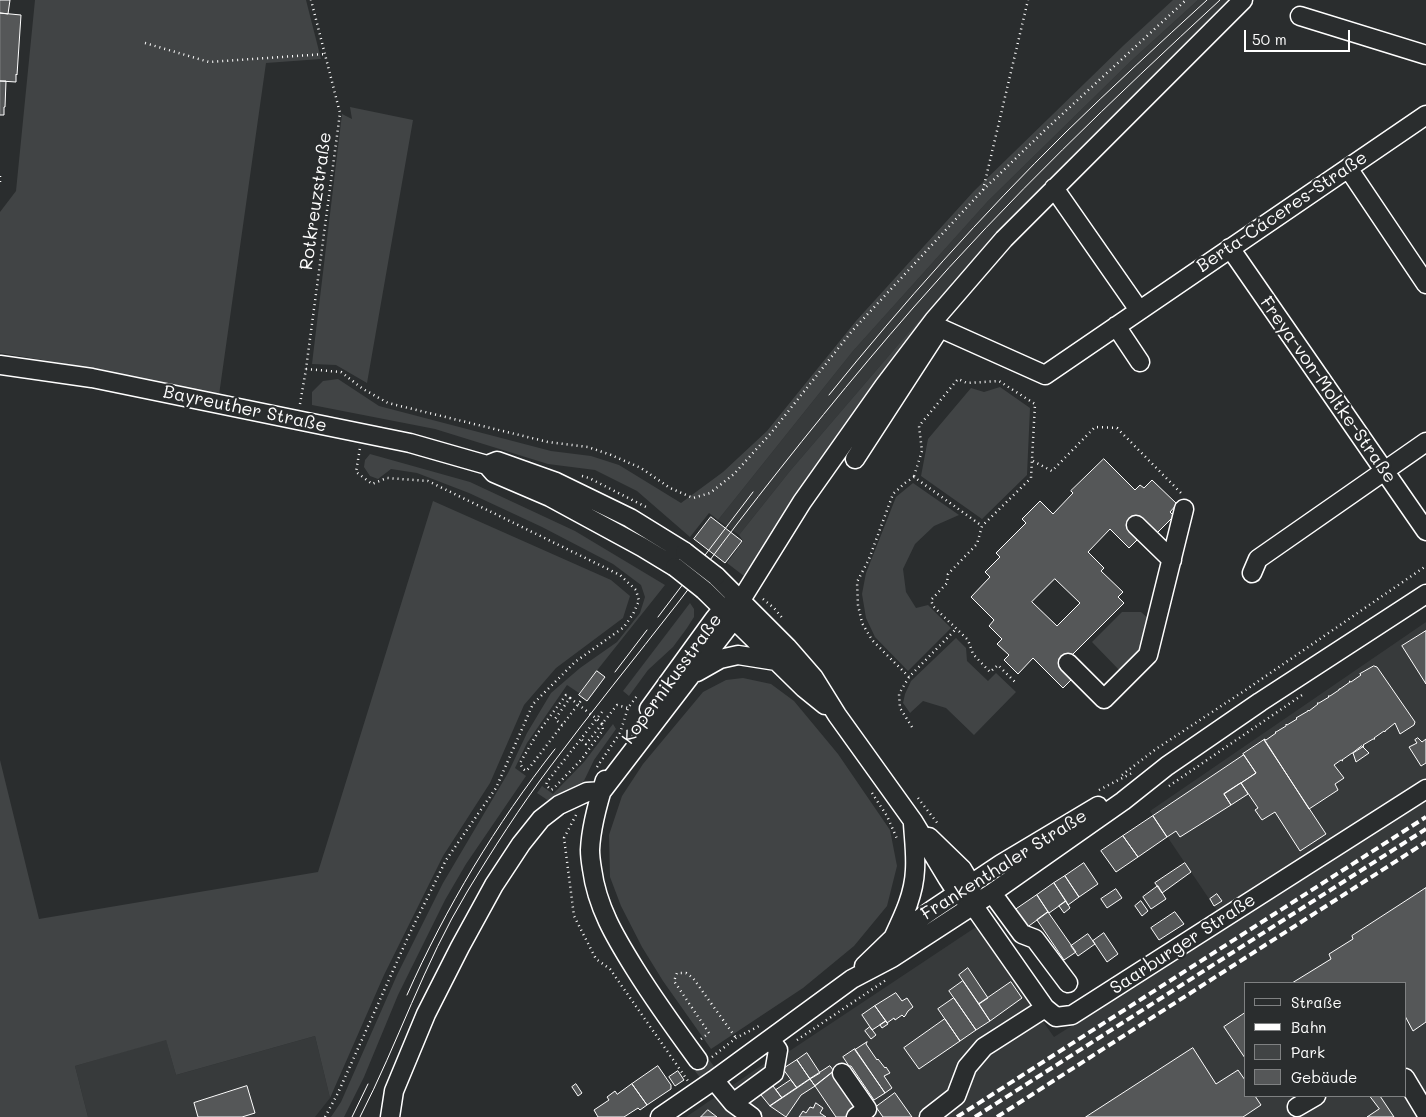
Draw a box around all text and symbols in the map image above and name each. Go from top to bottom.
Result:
scale bar [1246,20,1352,52]
text: 50 m [1252,29,1287,49]
street label: Rotkreuzstraße [296,131,336,271]
street label: Berta-Cáceres-Straße [1193,147,1371,277]
street label: Freya-von-Moltke-Straße [1255,293,1401,487]
street label: Bayreuther Straße [161,381,329,437]
street label: Kopernikusstraße [617,610,727,748]
street label: Frankenthaler Straße [917,805,1091,925]
street label: Saarburger Straße [1106,889,1260,999]
legend [1244,982,1406,1097]
text: Straße [1291,992,1342,1012]
text: Bahn [1291,1017,1326,1037]
text: Park [1291,1042,1325,1062]
text: Gebäude [1291,1067,1357,1087]

